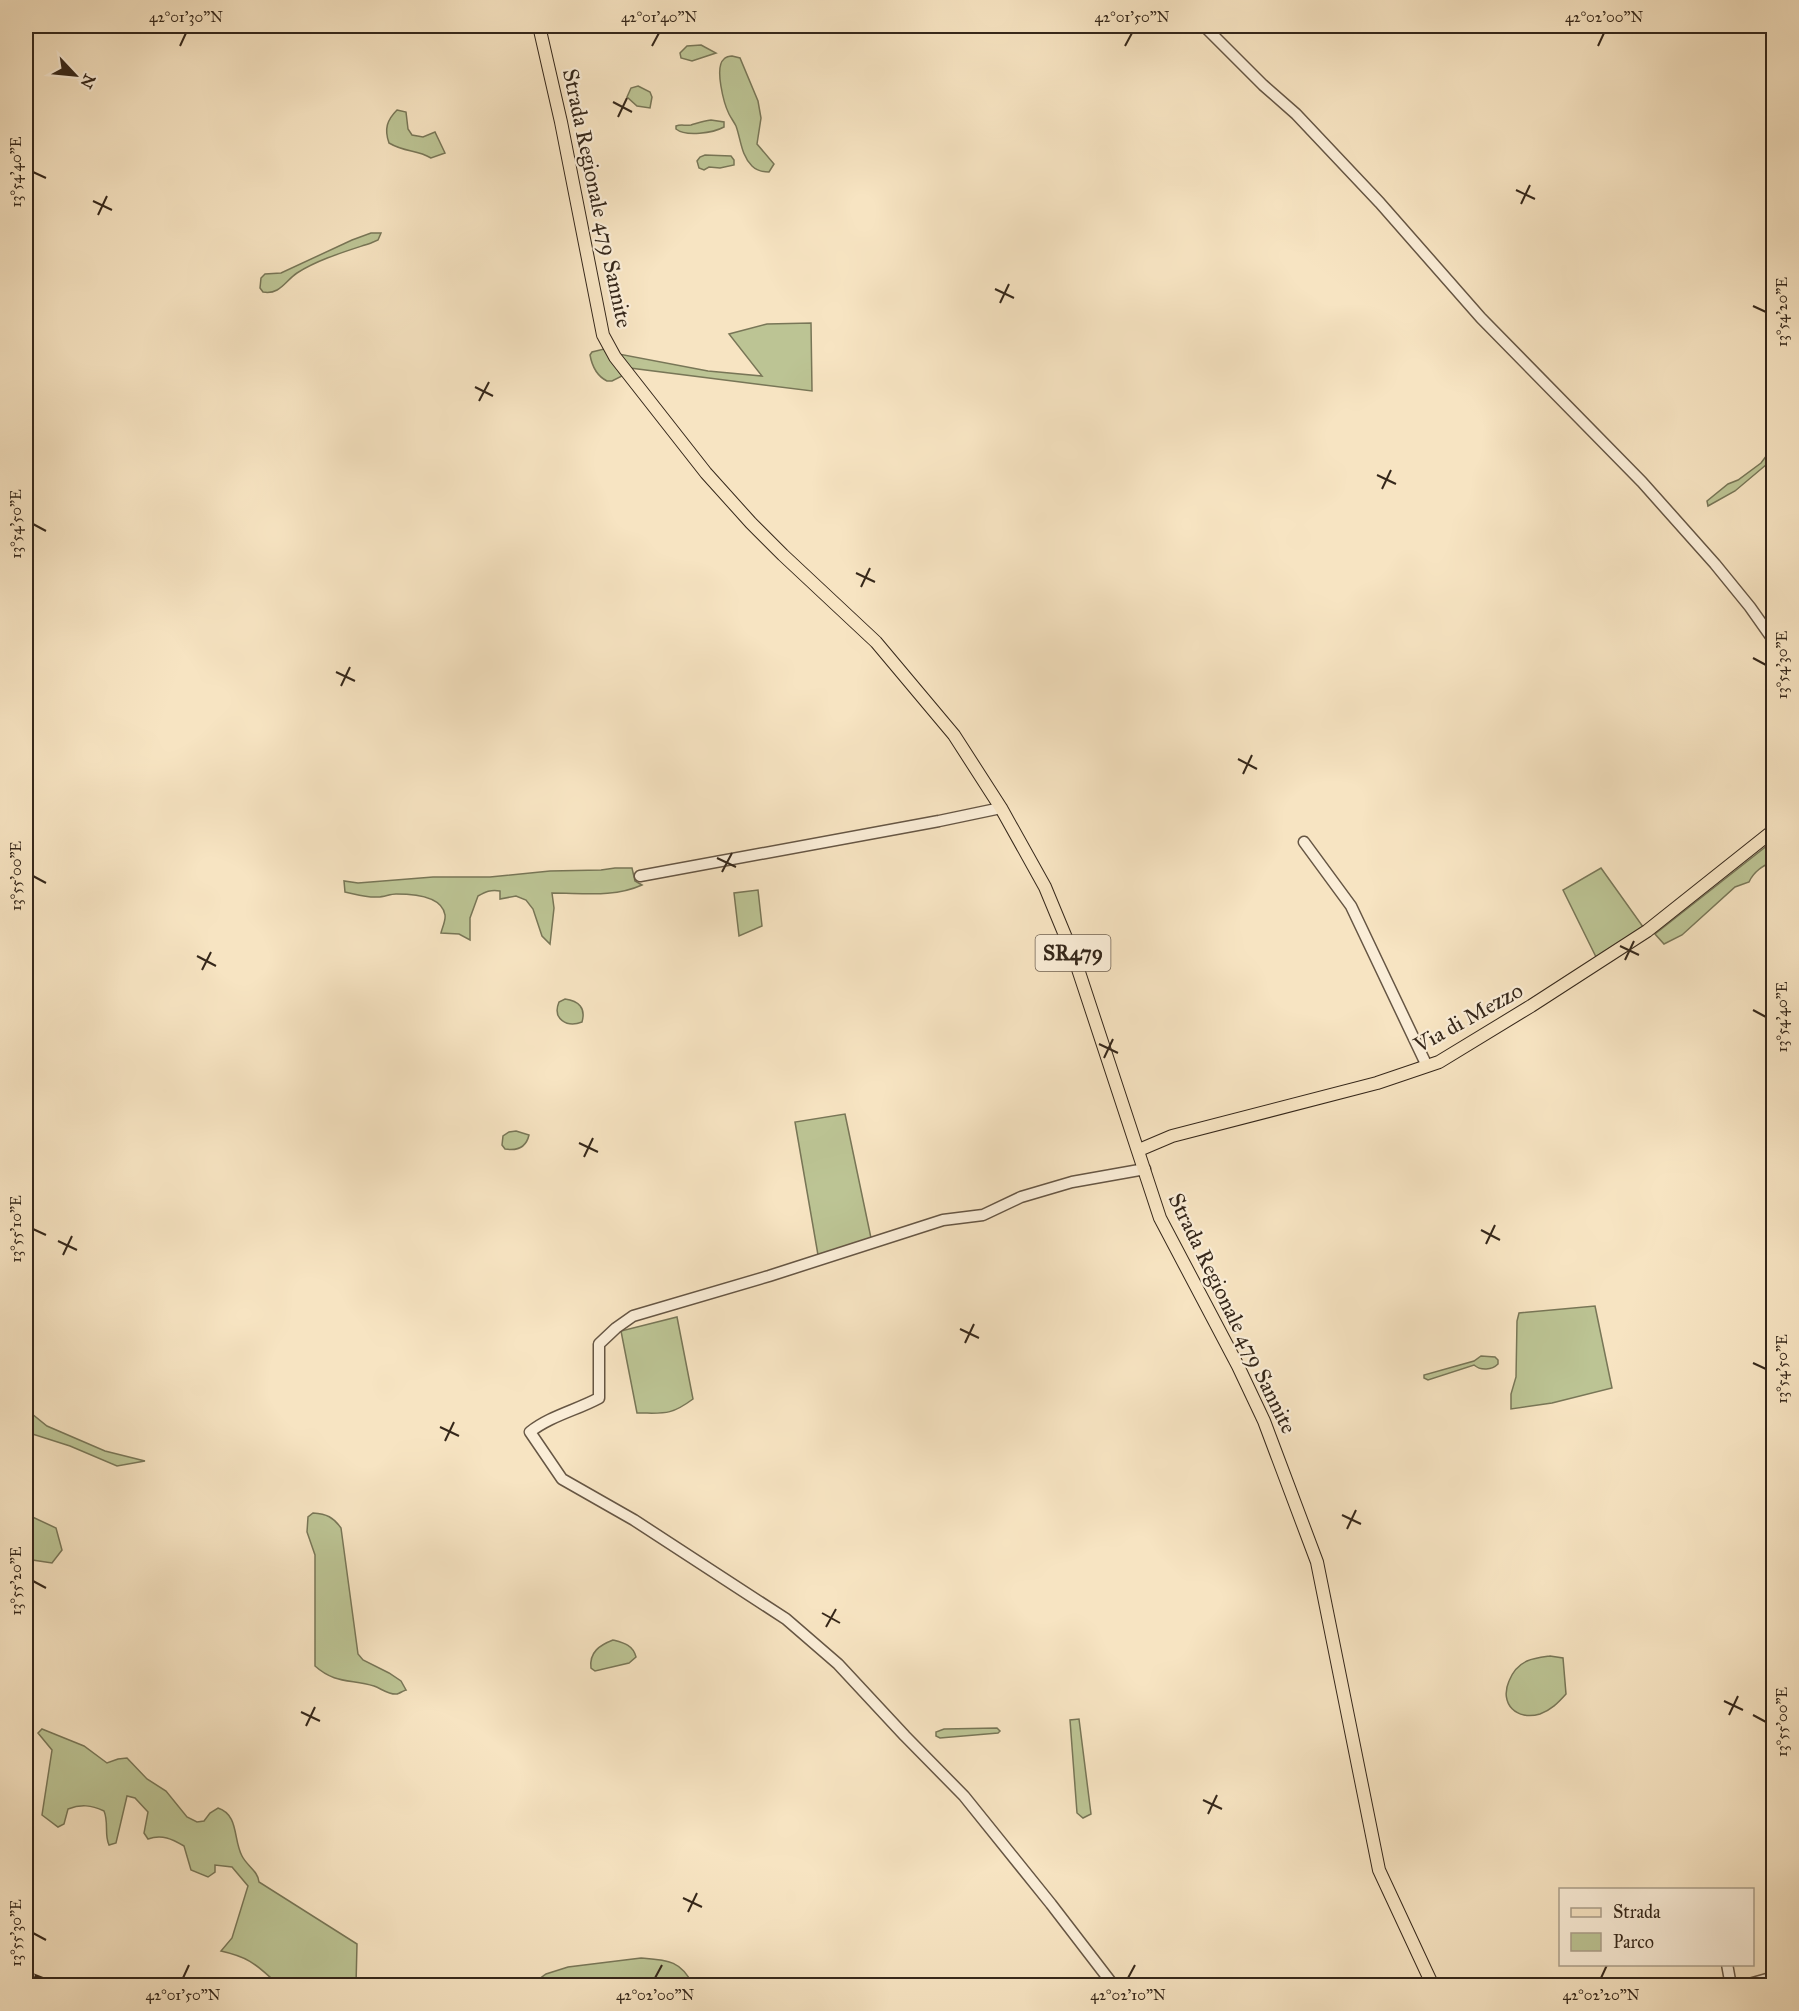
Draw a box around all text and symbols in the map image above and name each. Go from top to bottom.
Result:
text: 42°01'30"N [149,8,223,26]
text: 42°01'40"N [621,8,697,26]
text: 42°01'50"N [1095,8,1170,26]
text: 42°02'00"N [1565,8,1643,26]
north arrow [45,45,105,105]
street label: Strada Regionale 479 Sannite [557,66,638,330]
text: N [76,71,100,92]
text: 13°54'40"E [7,136,25,207]
text: 13°54'20"E [1773,277,1791,347]
text: 13°54'50"E [7,489,25,559]
text: 13°54'30"E [1773,631,1791,699]
text: 13°55'00"E [7,841,25,911]
road number: SR479 [1036,935,1110,971]
street label: Via di Mezzo [1408,976,1527,1059]
text: 13°54'40"E [1773,981,1791,1052]
street label: Strada Regionale 479 Sannite [1163,1189,1303,1438]
text: 13°55'10"E [7,1195,25,1263]
text: 13°54'50"E [1773,1334,1791,1404]
text: 13°55'20"E [7,1546,25,1615]
text: 13°55'00"E [1773,1687,1791,1757]
legend [1559,1888,1754,1966]
text: 13°55'30"E [7,1899,25,1967]
text: Strada [1613,1901,1661,1923]
text: Parco [1613,1931,1654,1953]
text: 42°01'50"N [146,1986,221,2004]
text: 42°02'00"N [616,1986,694,2004]
text: 42°02'10"N [1090,1986,1166,2004]
text: 42°02'20"N [1563,1986,1640,2004]

